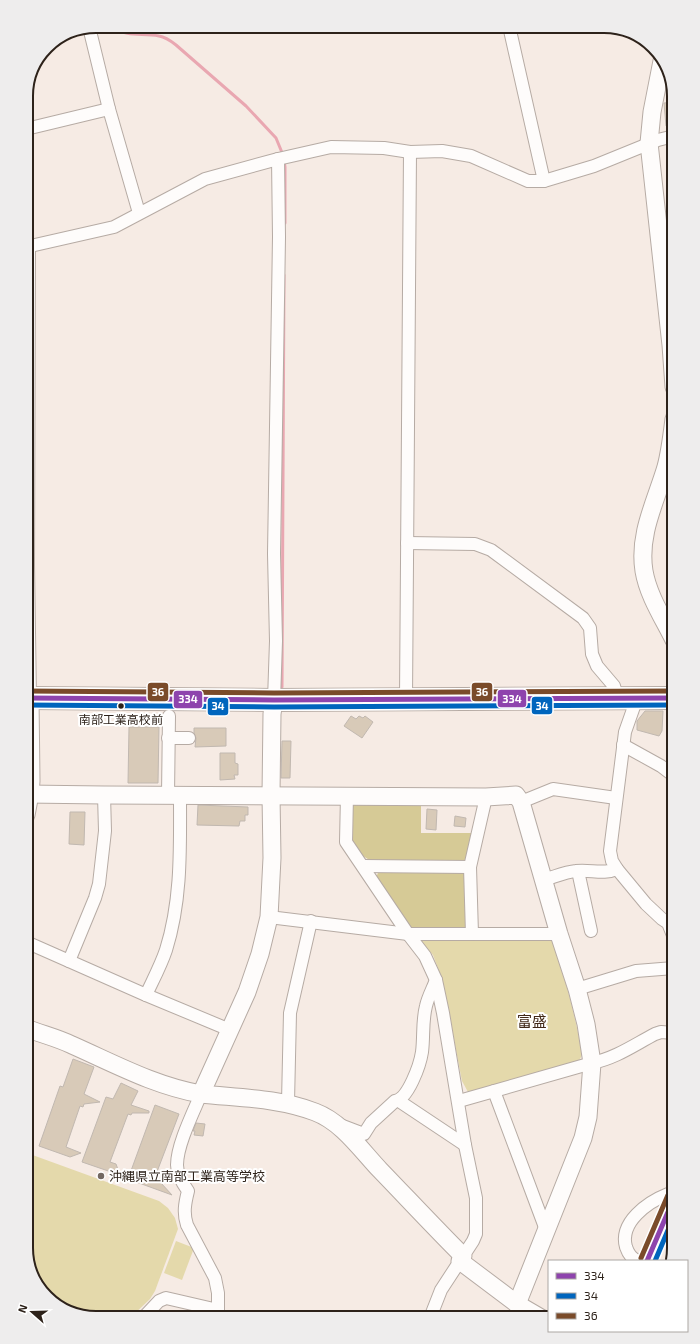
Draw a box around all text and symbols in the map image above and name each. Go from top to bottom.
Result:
line badge: 36 [147,682,169,702]
line badge: 36 [471,682,493,702]
text: 36 [152,685,165,698]
text: 36 [476,685,489,698]
line badge: 334 [497,689,527,708]
line badge: 334 [173,690,203,709]
text: 334 [178,692,198,705]
text: 334 [502,692,522,705]
line badge: 34 [531,696,553,715]
line badge: 34 [207,697,229,716]
text: 34 [211,699,225,712]
text: 34 [535,699,549,712]
marker: 南部工業高校前 [116,701,126,711]
place label: 南部工業高校前 [79,712,163,726]
district label: 富盛 [517,1012,547,1030]
place label: 沖縄県立南部工業高等学校 [109,1168,265,1184]
marker: 沖縄県立南部工業高等学校 [96,1171,106,1181]
legend [548,1260,688,1332]
text: 334 [584,1268,605,1282]
text: 34 [584,1288,598,1302]
north arrow [12,1292,52,1332]
text: N [15,1302,30,1314]
text: 36 [584,1308,598,1322]

